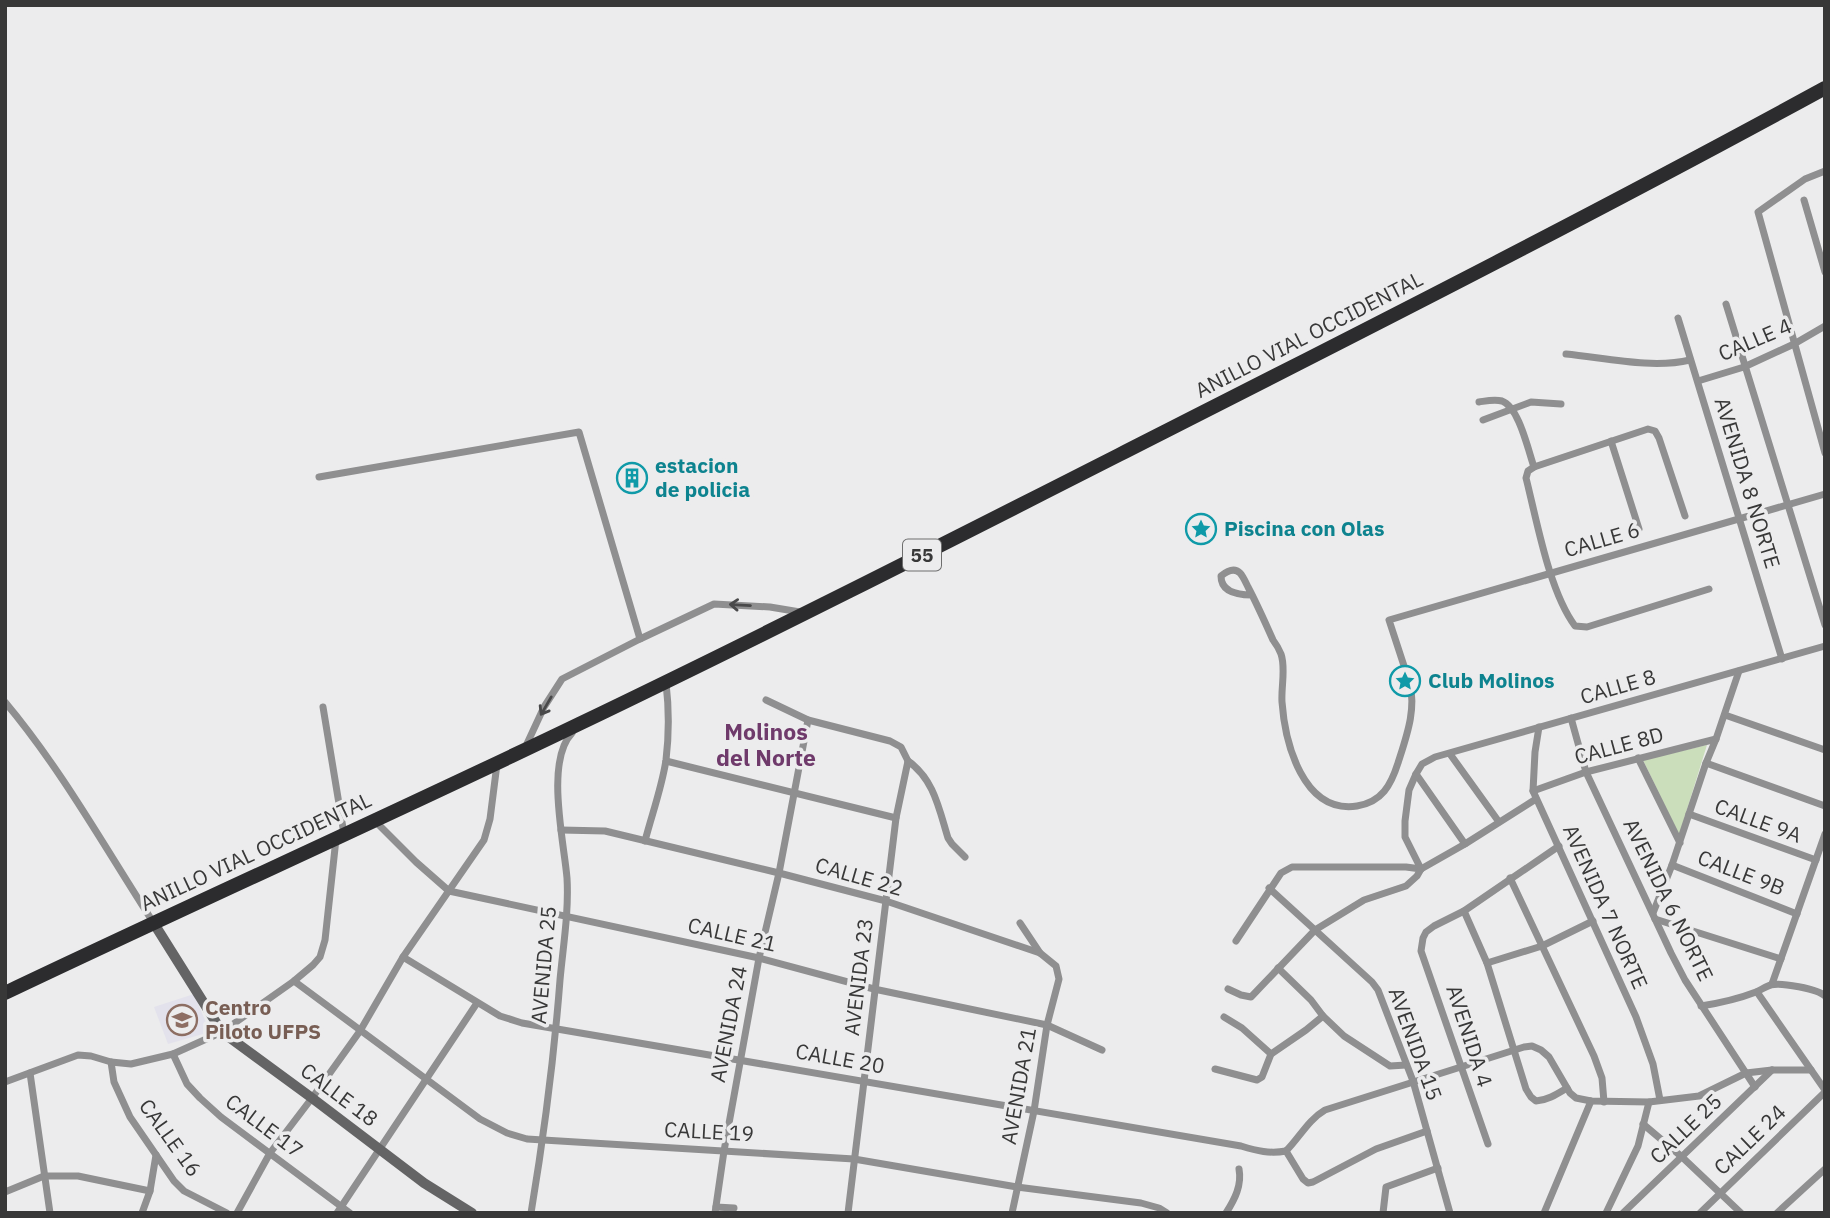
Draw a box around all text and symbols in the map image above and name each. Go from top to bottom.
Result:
street label: ANILLO VIAL OCCIDENTAL [1190,264,1427,404]
street label: CALLE 4 [1714,311,1796,367]
street label: AVENIDA 8 NORTE [1709,394,1787,572]
place label: estacion de policia [655,451,750,503]
building icon: estacion de policia [615,461,649,495]
place icon: Piscina con Olas [1184,512,1218,546]
place label: Piscina con Olas [1224,514,1385,542]
street label: CALLE 6 [1561,515,1643,563]
road number: 55 [903,540,941,570]
one-way arrow [729,599,752,612]
street label: CALLE 8 [1577,662,1659,710]
place icon: Club Molinos [1388,664,1422,698]
place label: Club Molinos [1428,666,1555,694]
one-way arrow [538,696,552,716]
district label: Molinos del Norte [716,716,816,772]
street label: CALLE 8D [1571,720,1667,770]
street label: ANILLO VIAL OCCIDENTAL [135,785,376,917]
street label: CALLE 9A [1711,791,1806,849]
street label: AVENIDA 6 NORTE [1617,814,1720,986]
street label: AVENIDA 7 NORTE [1557,820,1655,993]
street label: CALLE 9B [1694,843,1789,901]
street label: CALLE 22 [812,850,906,902]
street label: AVENIDA 25 [524,905,562,1025]
street label: CALLE 21 [685,910,779,958]
street label: AVENIDA 23 [837,916,879,1037]
street label: AVENIDA 24 [703,963,753,1085]
street label: AVENIDA 4 [1440,981,1500,1090]
street label: AVENIDA 15 [1383,983,1449,1104]
place label: Centro Piloto UFPS [205,993,321,1045]
school or university icon: Centro Piloto UFPS [165,1003,199,1037]
street label: AVENIDA 21 [994,1025,1042,1147]
street label: CALLE 20 [793,1036,887,1080]
street label: CALLE 18 [295,1056,384,1132]
street label: CALLE 17 [220,1087,309,1163]
street label: CALLE 25 [1643,1087,1727,1170]
street label: CALLE 16 [133,1093,209,1182]
street label: CALLE 24 [1707,1098,1791,1181]
street label: CALLE 19 [663,1115,755,1147]

